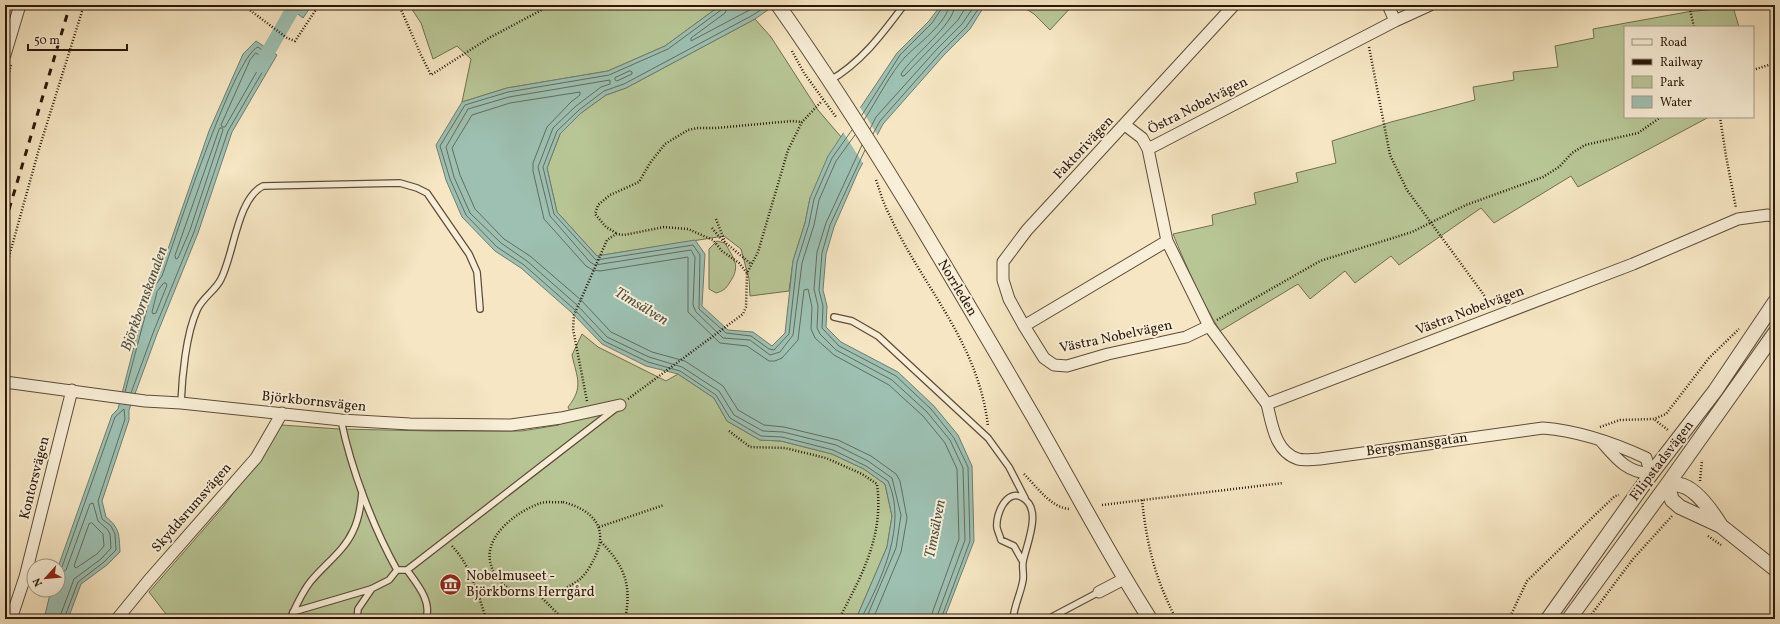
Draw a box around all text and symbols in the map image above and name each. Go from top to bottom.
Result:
scale bar [28,26,127,52]
legend [1624,26,1754,118]
text: 50 m [34,33,60,49]
text: Road [1660,35,1687,51]
text: Railway [1660,55,1703,71]
street label: Östra Nobelvägen [1145,73,1251,139]
text: Park [1660,75,1685,91]
text: Water [1660,95,1692,111]
street label: Faktorivägen [1050,112,1118,184]
water label: Björkbornskanalen [116,243,174,354]
street label: Norrleden [933,256,981,320]
street label: Västra Nobelvägen [1413,282,1527,340]
water label: Timsälven [610,283,672,331]
street label: Västra Nobelvägen [1058,316,1174,358]
street label: Björkbornsvägen [261,387,367,417]
street label: Filipstadsvägen [1626,417,1698,505]
street label: Bergsmansgatan [1365,428,1469,462]
street label: Kontorsvägen [15,434,55,522]
street label: Skyddsrumsvägen [148,459,236,557]
water label: Timsälven [920,498,952,560]
north arrow [26,558,66,598]
place label: Nobelmuseet - Björkborns Herrgård [466,567,595,602]
museum icon: Nobelmuseet - Björkborns Herrgård [438,571,464,597]
text: N [30,575,47,589]

